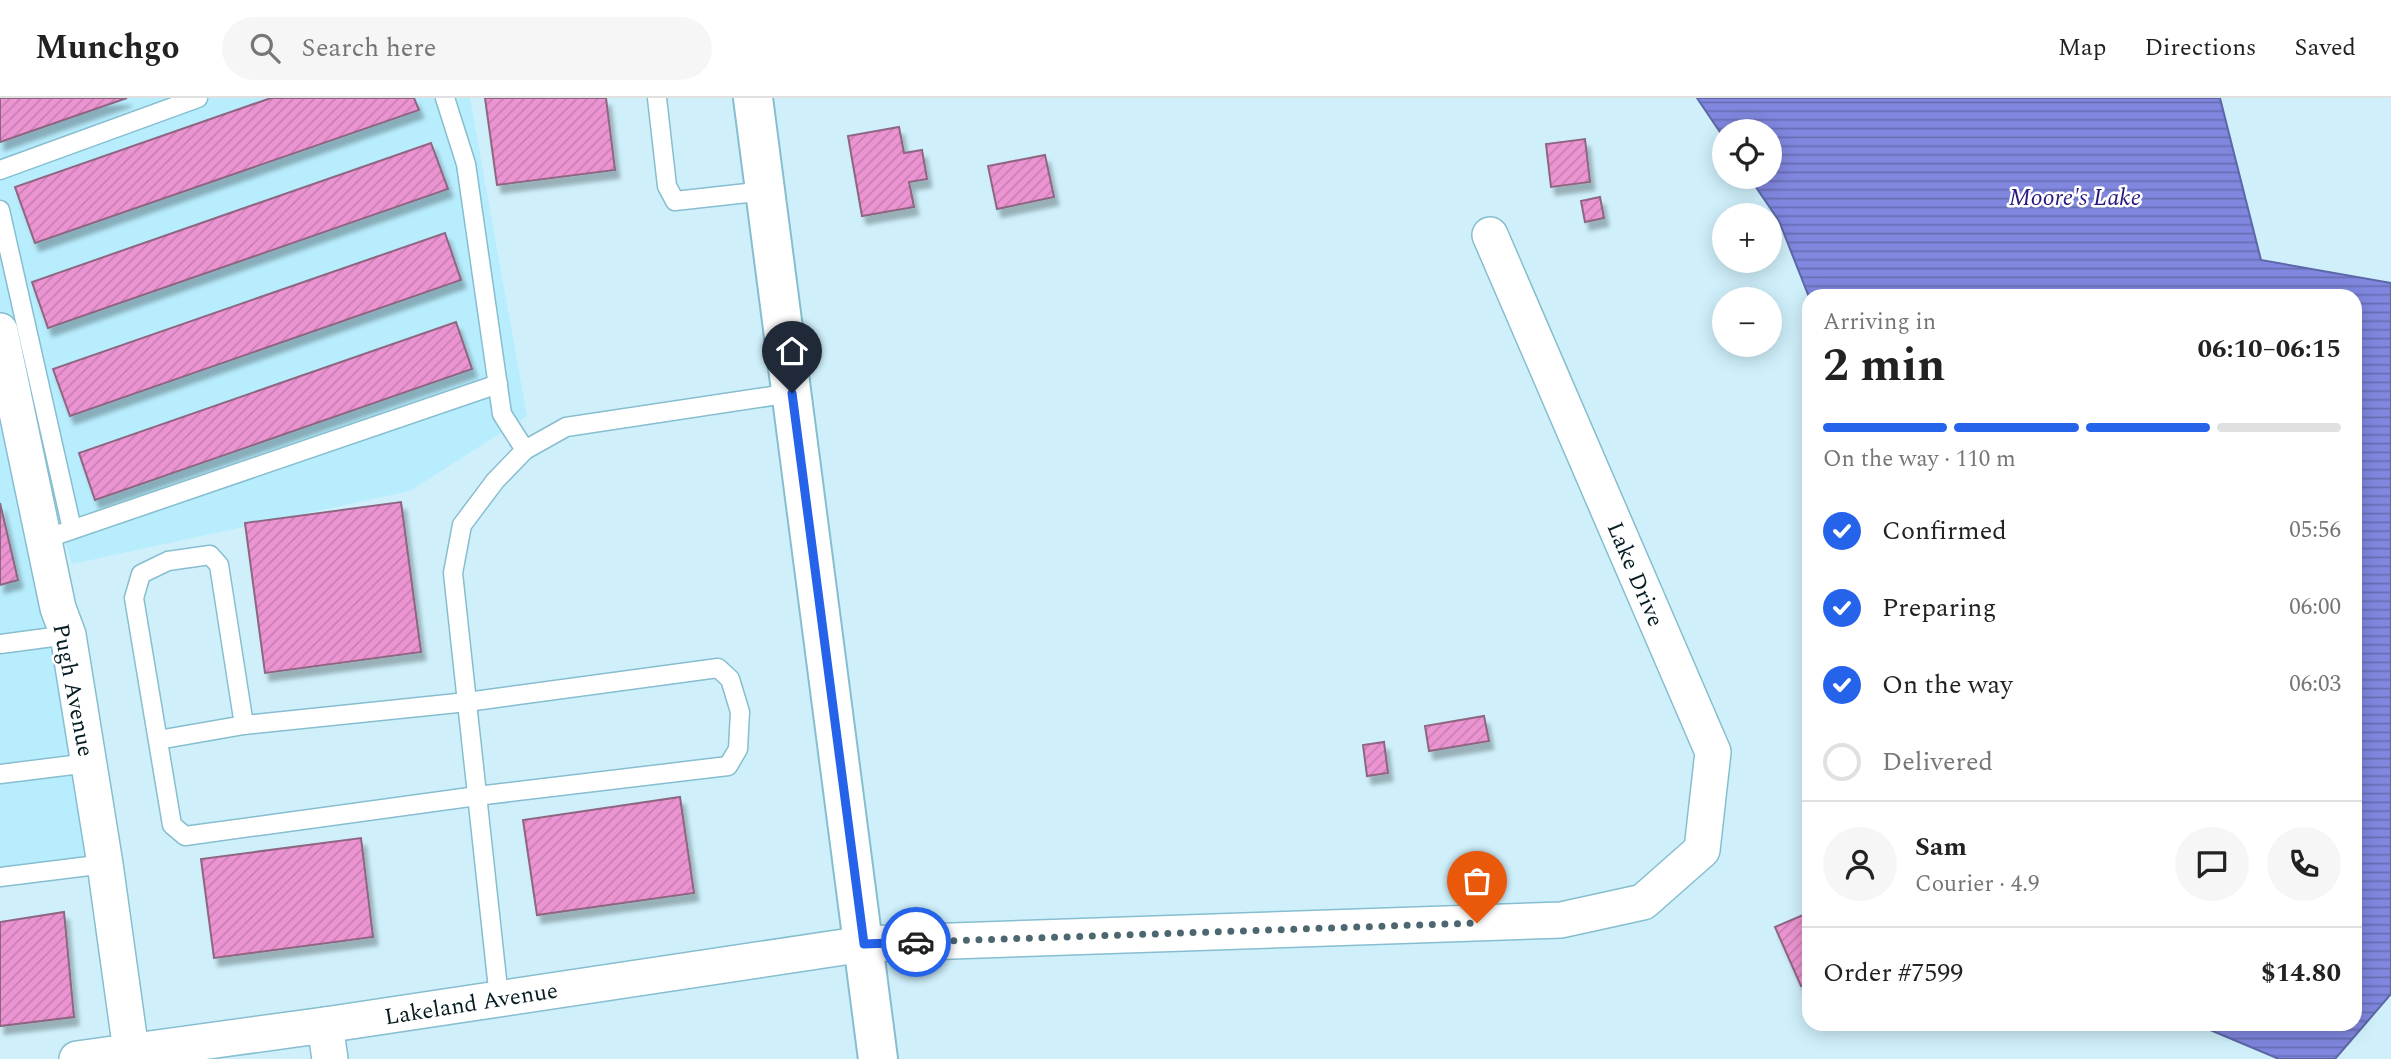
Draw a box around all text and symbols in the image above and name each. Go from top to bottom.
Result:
search box [222,17,712,80]
text: Munchgo [35,23,180,73]
text: Search here [302,28,436,68]
icon: search [246,29,284,67]
text: Map [2058,30,2106,66]
text: Directions [2144,30,2256,66]
text: Saved [2294,30,2356,66]
map controls [1712,119,1782,357]
button: locate [1712,119,1782,189]
water label: Moore's Lake [2009,180,2141,216]
button: + [1712,203,1782,273]
button: − [1712,287,1782,357]
text: Arriving in [1823,305,1936,340]
pin [762,321,822,393]
text: 06:10–06:15 [2197,329,2341,369]
text: 2 min [1823,331,1945,401]
icon: home [773,332,811,370]
text: On the way · 110 m [1823,442,2016,477]
text: Confirmed [1882,511,2007,551]
icon: check [1823,512,1861,550]
text: 05:56 [2289,513,2341,548]
street label: Lake Drive [1597,517,1672,633]
text: Preparing [1882,588,1996,628]
icon: check [1823,589,1861,627]
text: 06:00 [2289,590,2341,625]
street label: Pugh Avenue [42,621,103,760]
text: On the way [1882,665,2013,705]
icon: check [1823,666,1861,704]
text: 06:03 [2289,667,2341,702]
text: Delivered [1882,742,1993,782]
button: person [1823,827,1897,901]
text: Sam [1915,827,1967,867]
button: chat [2175,827,2249,901]
button: phone [2267,827,2341,901]
pin [1447,851,1507,923]
icon: bag [1458,862,1496,900]
text: Courier · 4.9 [1915,867,2040,902]
courier [881,907,951,977]
icon: car [897,923,935,961]
text: Order #7599 [1823,953,1963,993]
text: $14.80 [2261,953,2341,993]
street label: Lakeland Avenue [382,974,560,1035]

